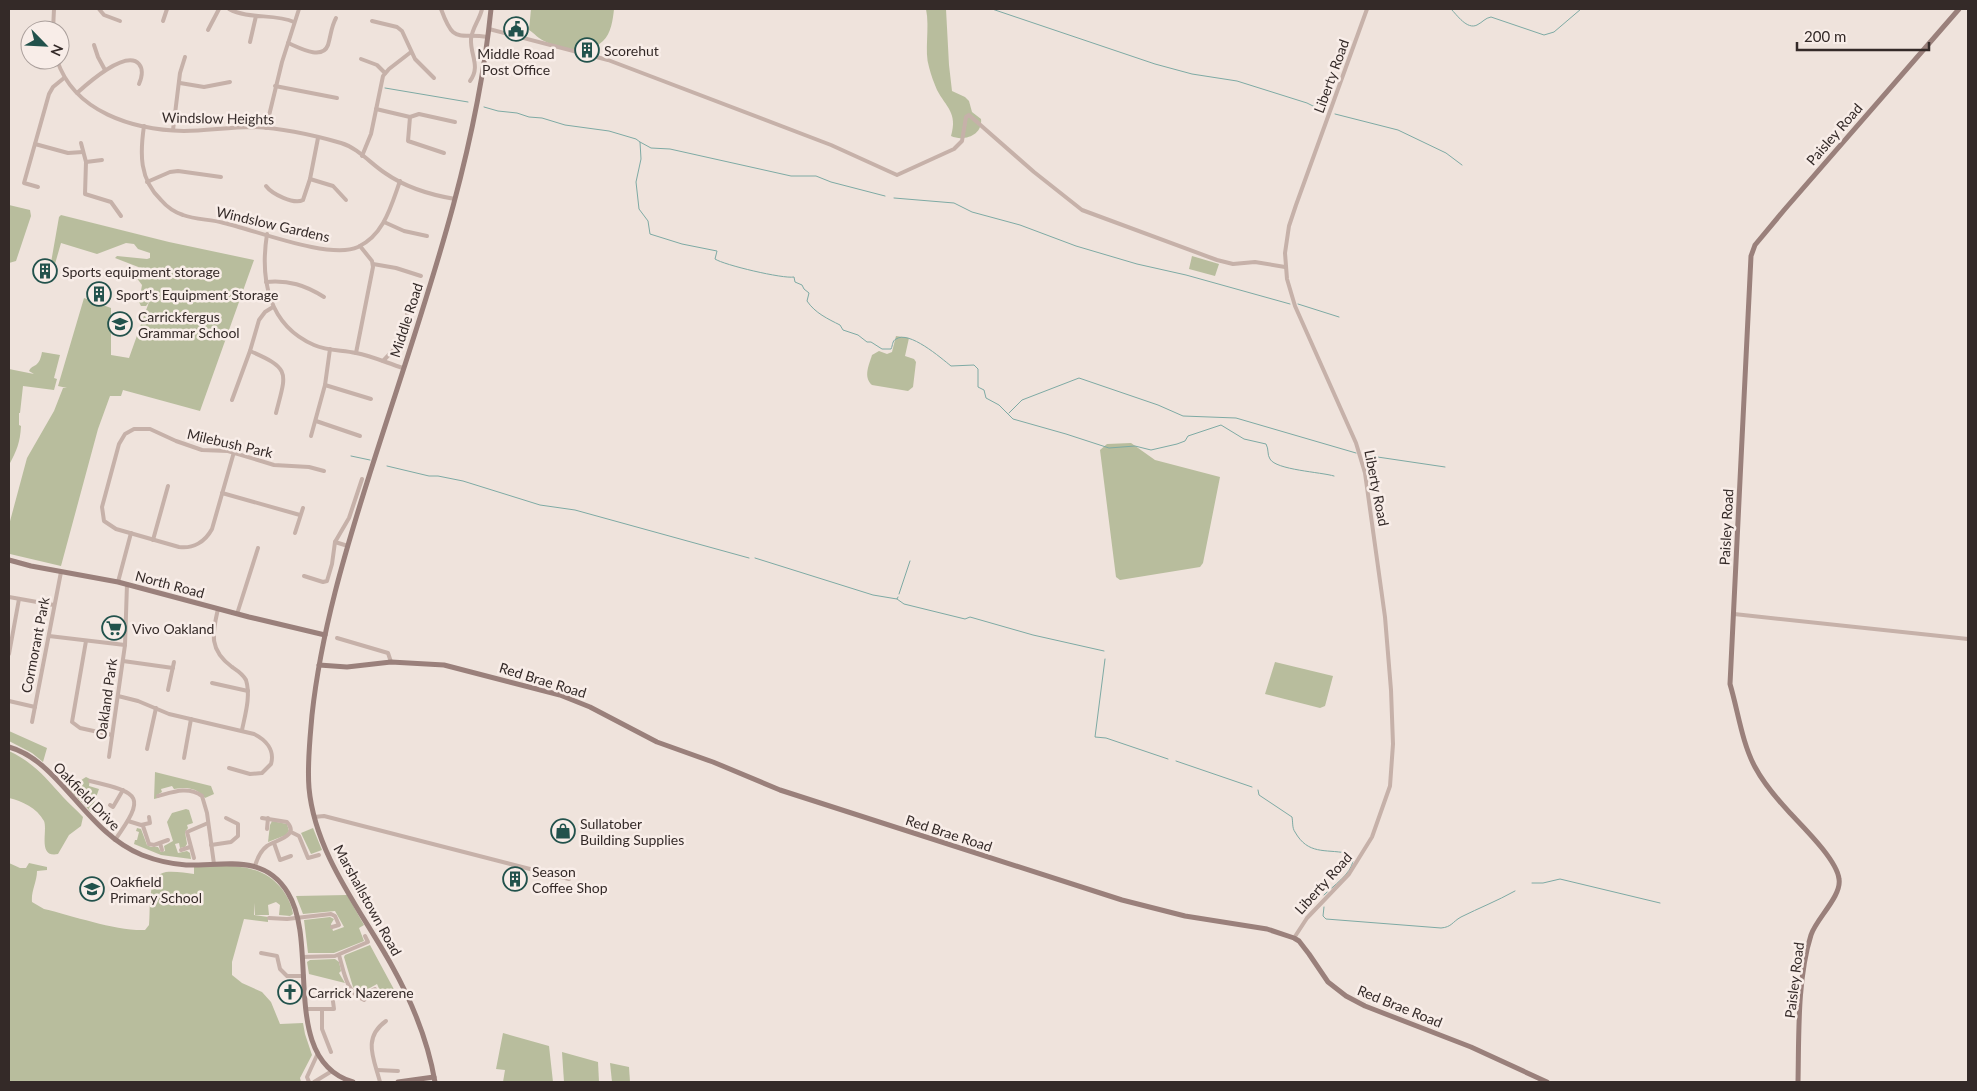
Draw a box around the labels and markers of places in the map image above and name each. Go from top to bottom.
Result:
public building icon: Middle Road Post Office [503,16,529,42]
building icon: Scorehut [574,37,600,63]
place label: Scorehut [604,42,659,59]
place label: Middle Road Post Office [477,45,555,78]
building icon: Sports equipment storage [32,258,58,284]
place label: Sports equipment storage [62,263,220,280]
building icon: Sport's Equipment Storage [86,281,112,307]
place label: Sport's Equipment Storage [116,286,278,303]
place label: Carrickfergus Grammar School [138,308,240,341]
school or university icon: Carrickfergus Grammar School [107,311,133,337]
supermarket icon: Vivo Oakland [101,615,127,641]
place label: Vivo Oakland [132,620,214,637]
place label: Sullatober Building Supplies [580,815,684,848]
shop icon: Sullatober Building Supplies [550,818,576,844]
place label: Season Coffee Shop [532,863,608,896]
building icon: Season Coffee Shop [502,866,528,892]
place label: Oakfield Primary School [110,873,202,906]
school or university icon: Oakfield Primary School [79,876,105,902]
church icon: Carrick Nazerene [277,979,303,1005]
place label: Carrick Nazerene [308,984,414,1001]

